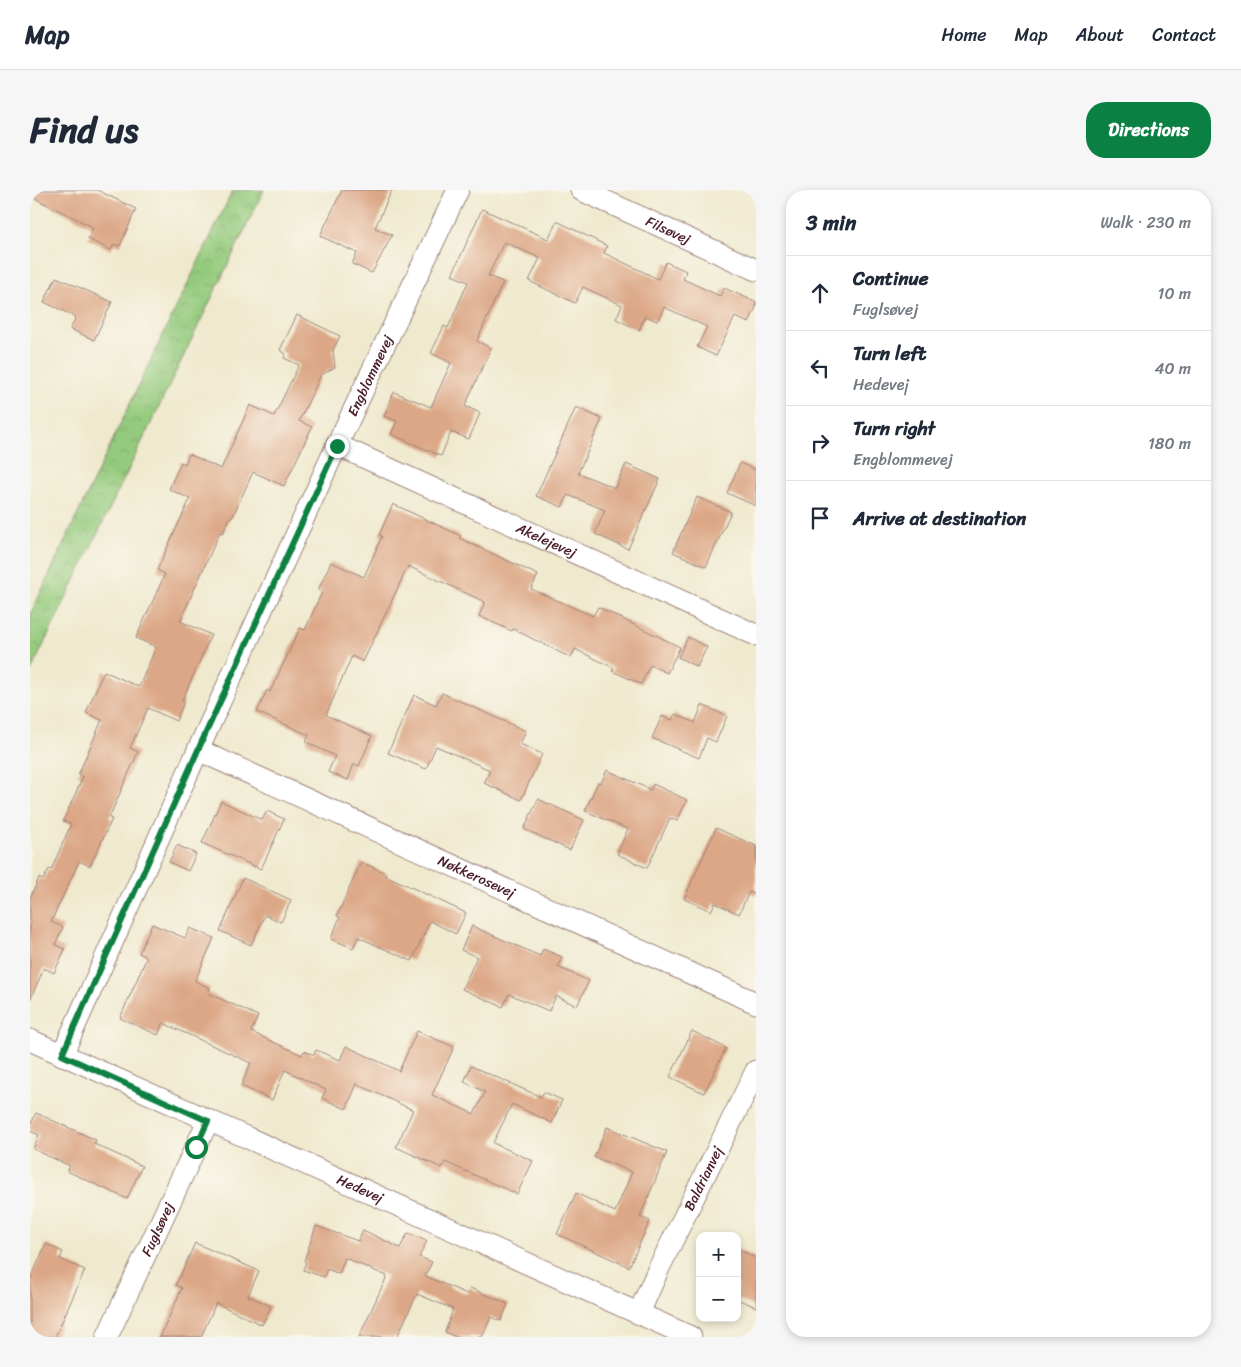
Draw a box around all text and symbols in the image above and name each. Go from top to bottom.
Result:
text: Map [25,14,69,56]
text: Home [942,19,987,51]
text: Map [1015,19,1048,51]
text: About [1076,19,1124,51]
text: Contact [1152,19,1216,51]
text: Find us [30,99,138,161]
button: Directions [1086,102,1211,158]
text: 3 min [806,204,856,242]
text: Walk · 230 m [1100,208,1191,237]
street label: Filsøvej [642,209,695,251]
text: Continue [853,262,929,295]
icon: ahead [806,279,834,307]
text: 10 m [1158,279,1191,308]
text: Fuglsøvej [853,295,919,324]
street label: Engblommevej [340,330,400,420]
text: Turn left [853,337,926,370]
icon: left [806,354,834,382]
text: 40 m [1154,354,1191,383]
text: Hedevej [853,370,909,399]
text: Turn right [853,412,935,445]
icon: right [806,429,834,457]
text: 180 m [1148,429,1191,458]
route end [326,435,349,458]
text: Engblommevej [853,445,953,474]
text: Arrive at destination [853,502,1026,535]
icon: arrive [806,504,834,532]
street label: Akelejevej [511,515,581,565]
street label: Nøkkerosevej [434,848,520,905]
route start [185,1136,208,1159]
street label: Baldrianvej [677,1141,730,1215]
street label: Hedevej [333,1167,389,1210]
street label: Fuglsøvej [134,1198,181,1260]
map controls [696,1232,741,1322]
button: + [696,1232,741,1277]
button: − [696,1277,741,1322]

